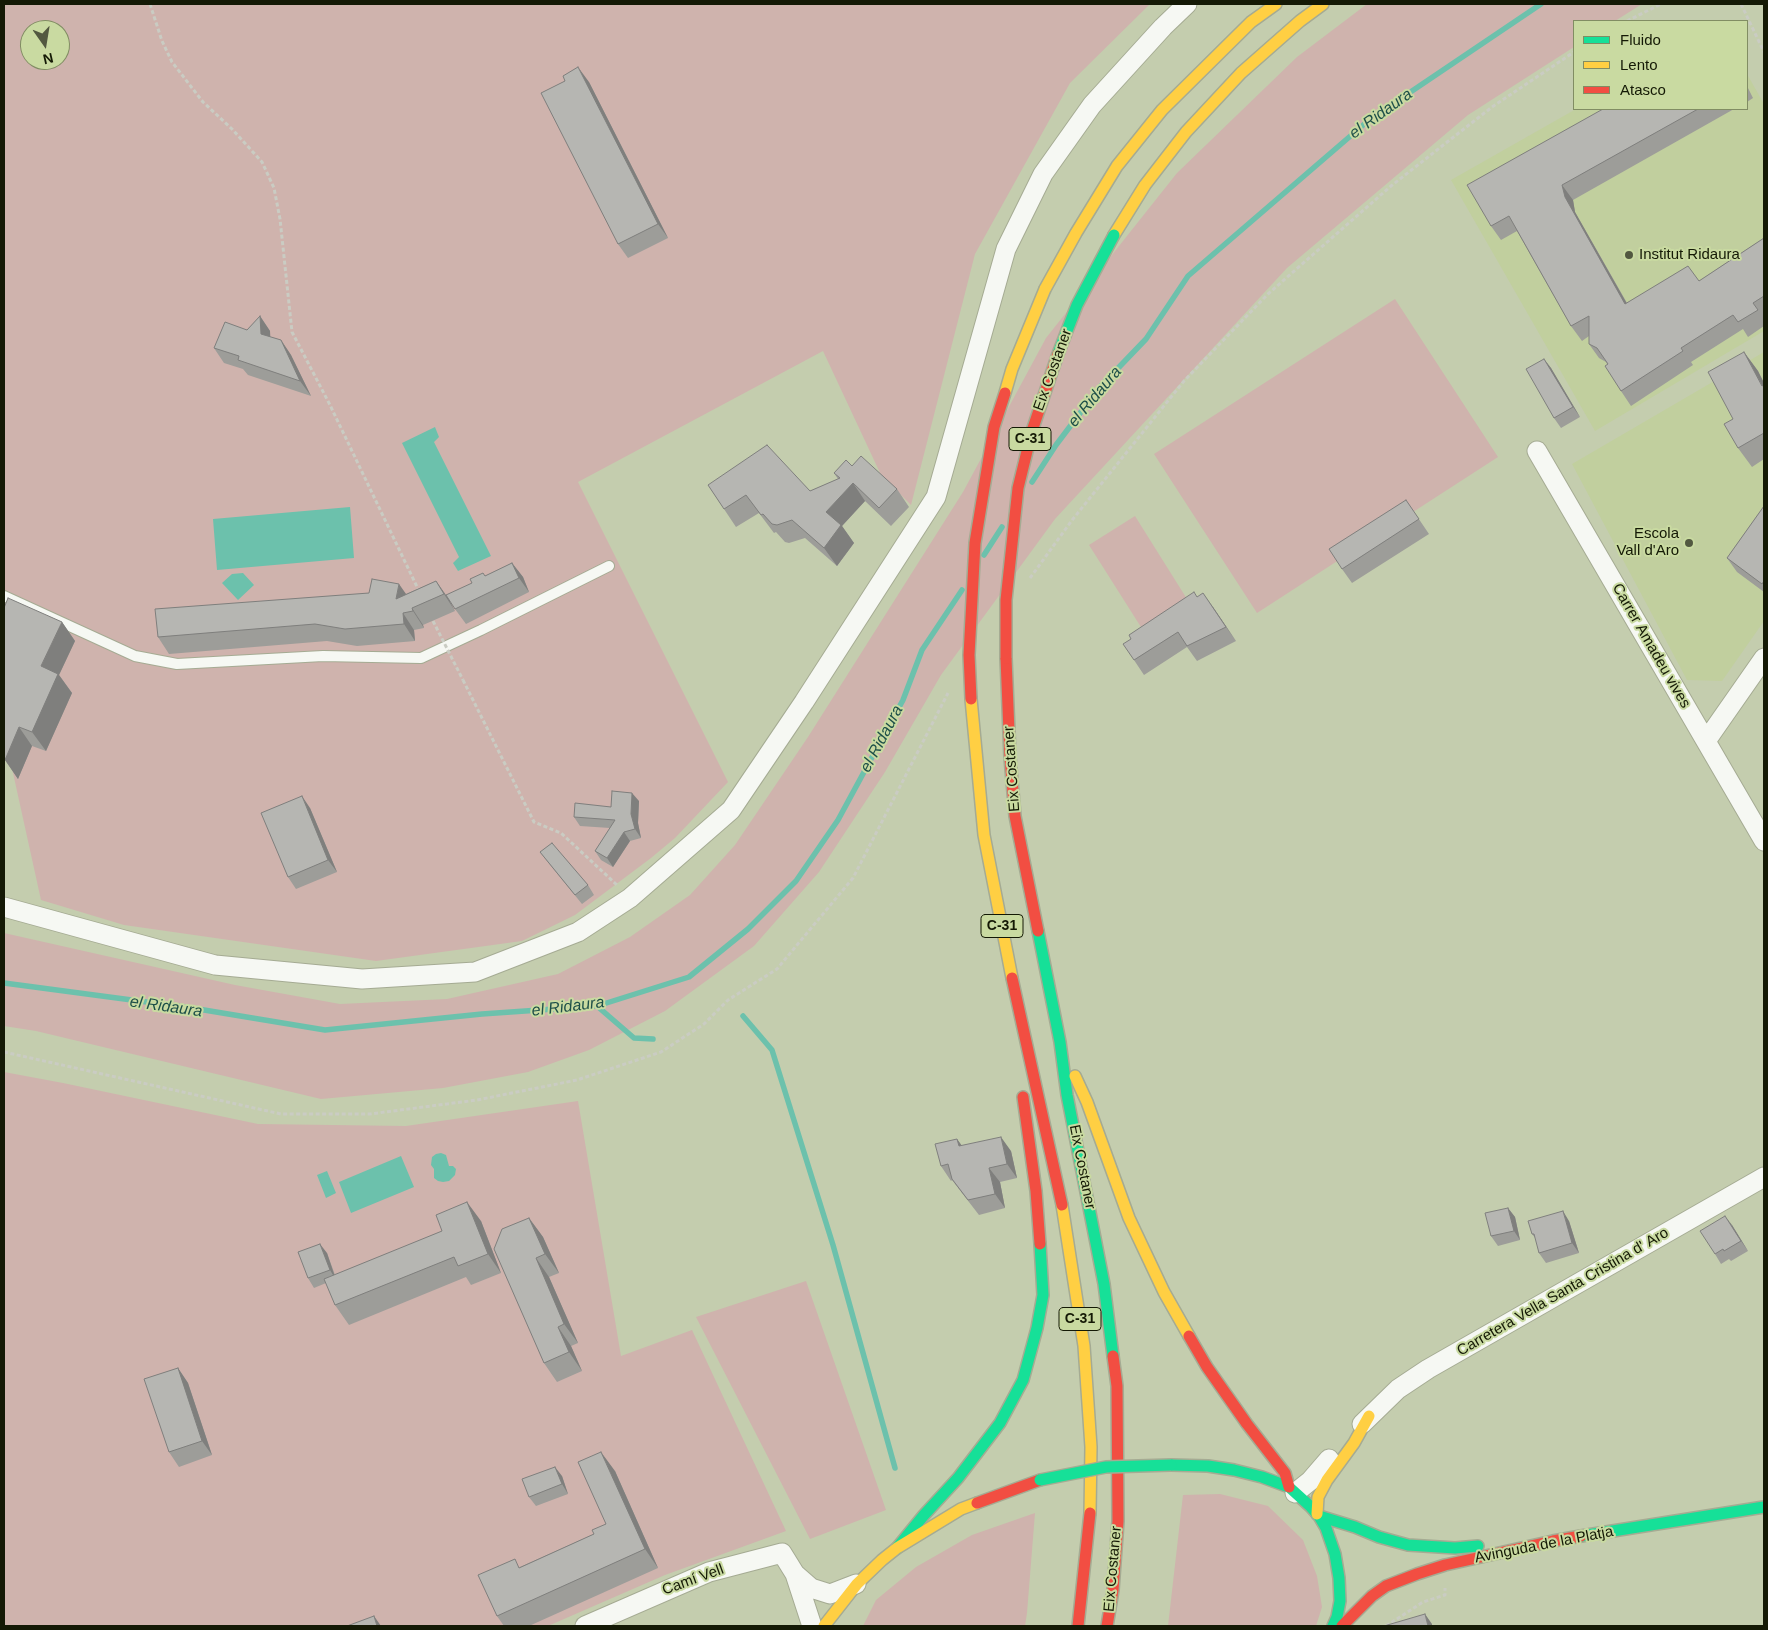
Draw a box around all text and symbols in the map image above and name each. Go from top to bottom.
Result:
north arrow [20,20,70,70]
legend [1573,20,1748,110]
text: Fluido [1620,31,1661,48]
text: N [41,50,55,68]
text: Lento [1620,56,1658,73]
text: Atasco [1620,81,1666,98]
water label: el Ridaura [1346,85,1416,143]
place label: Institut Ridaura [1639,246,1740,264]
marker: Institut Ridaura [1623,249,1635,261]
street label: Eix Costaner [1030,327,1076,413]
water label: el Ridaura [1064,363,1126,431]
road number: C-31 [1009,428,1051,450]
place label: Escola Vall d'Aro [1616,525,1679,560]
marker: Escola Vall d'Aro [1683,537,1695,549]
street label: Carrer Amadeu vives [1608,580,1694,712]
water label: el Ridaura [856,702,908,776]
street label: Eix Costaner [1000,726,1024,812]
road number: C-31 [981,914,1023,938]
water label: el Ridaura [129,992,203,1022]
water label: el Ridaura [531,993,605,1021]
street label: Eix Costaner [1065,1123,1099,1211]
street label: Carretera Vella Santa Cristina d' Aro [1454,1224,1672,1360]
road number: C-31 [1059,1308,1101,1330]
street label: Avinguda de la Platja [1473,1523,1615,1567]
street label: Eix Costaner [1100,1525,1126,1613]
street label: Camí Vell [660,1561,726,1599]

